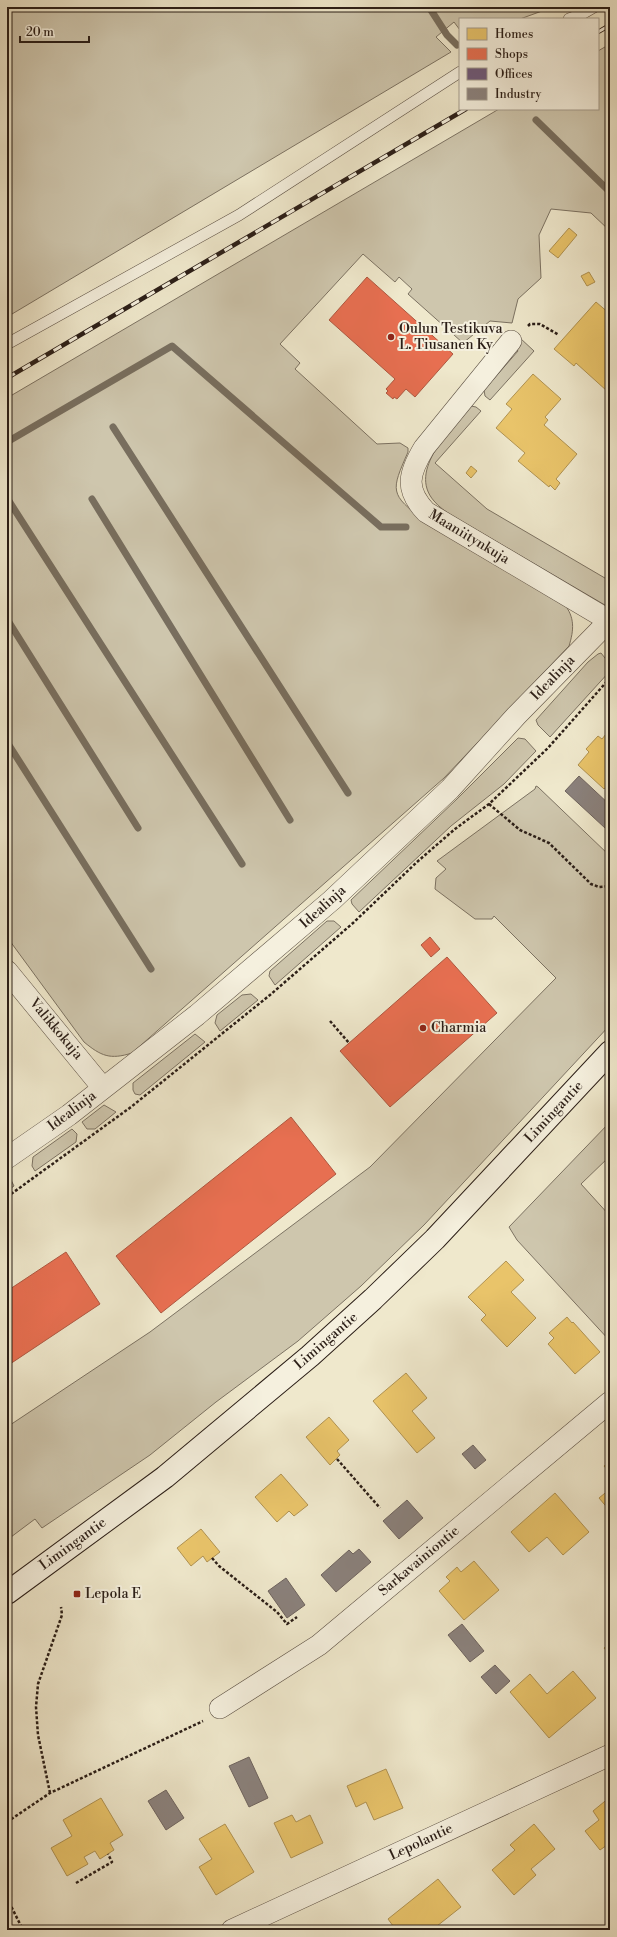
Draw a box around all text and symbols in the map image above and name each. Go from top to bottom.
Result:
scale bar [20,18,89,44]
legend [459,18,599,110]
text: 20 m [26,25,54,40]
text: Homes [495,27,533,42]
text: Shops [495,47,528,62]
text: Offices [495,67,533,82]
text: Industry [495,87,542,102]
place label: Oulun Testikuva L. Tiusanen Ky [399,320,503,354]
marker: Oulun Testikuva L. Tiusanen Ky [386,332,396,342]
street label: Maaniitynkuja [425,506,514,569]
street label: Idealinja [527,651,580,704]
street label: Idealinja [296,881,351,933]
street label: Valikkokuja [25,994,87,1064]
place label: Charmia [431,1019,487,1037]
marker: Charmia [418,1023,428,1033]
street label: Limingantie [521,1077,587,1147]
street label: Idealinja [44,1086,101,1135]
street label: Limingantie [290,1308,362,1374]
street label: Limingantie [36,1514,110,1574]
street label: Sarkavainiontie [375,1522,463,1600]
place label: Lepola E [85,1585,141,1603]
marker: Lepola E [72,1589,82,1599]
street label: Lepolantie [386,1819,456,1865]

